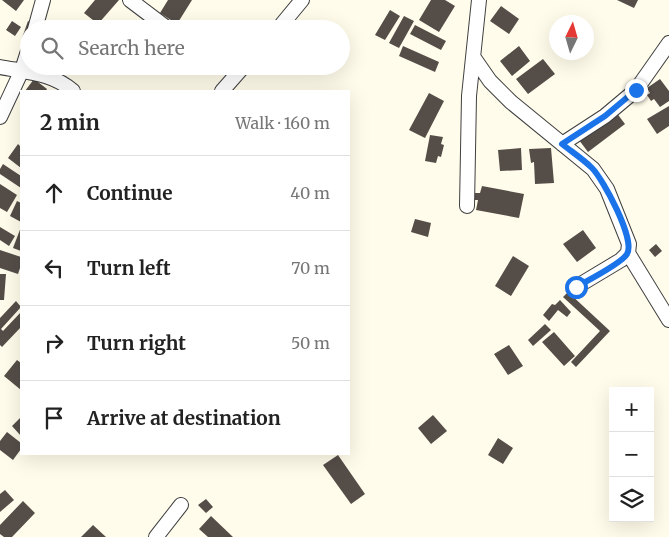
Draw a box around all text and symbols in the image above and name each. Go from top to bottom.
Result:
north arrow [549,15,594,60]
search box [20,20,350,75]
icon: search [38,34,66,62]
text: Search here [78,36,185,60]
route end [625,79,648,102]
text: 2 min [40,109,100,136]
text: Walk · 160 m [235,113,330,133]
icon: ahead [40,179,68,207]
text: Continue [87,181,173,205]
text: 40 m [290,183,330,203]
icon: left [40,254,68,282]
text: Turn left [87,256,171,280]
text: 70 m [291,258,330,278]
route start [565,276,588,299]
icon: right [40,329,68,357]
text: Turn right [87,331,186,355]
text: 50 m [291,333,330,353]
map controls [609,387,654,522]
button: + [609,387,654,432]
icon: arrive [40,404,68,432]
text: Arrive at destination [87,406,281,430]
button: − [609,432,654,477]
button: layers [609,477,654,522]

